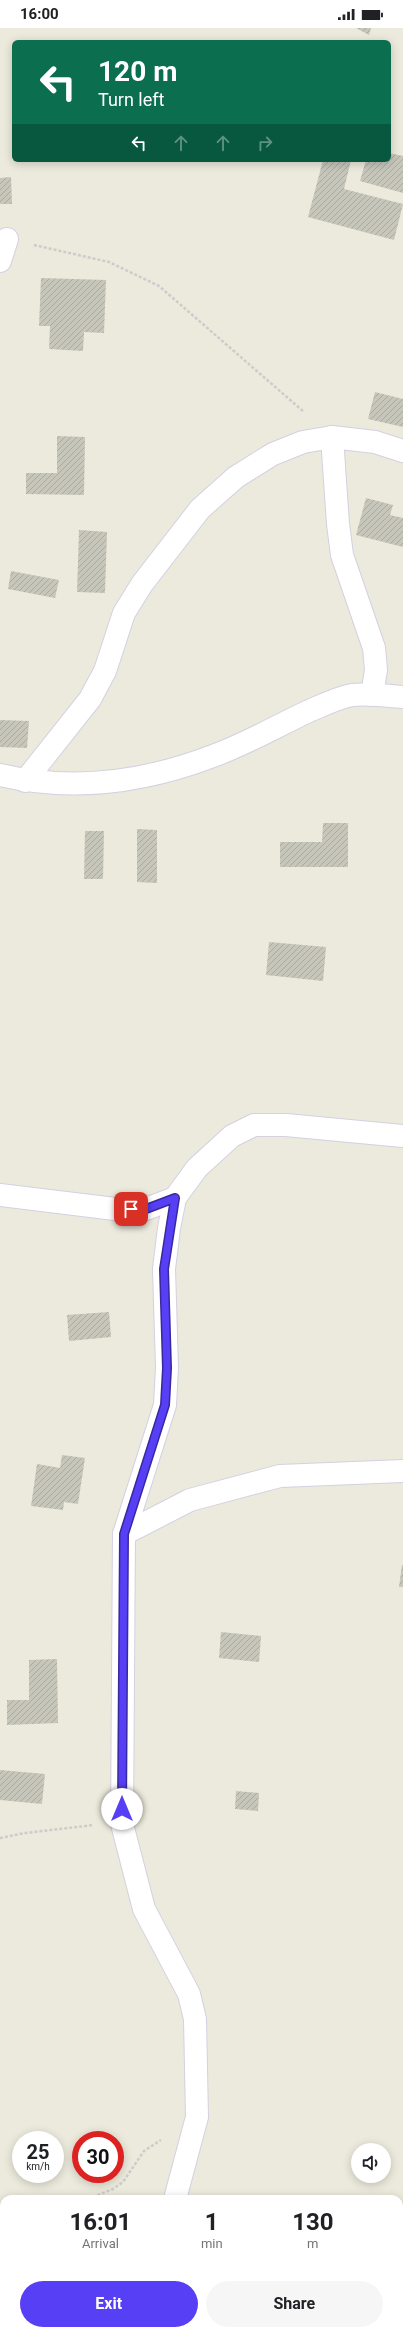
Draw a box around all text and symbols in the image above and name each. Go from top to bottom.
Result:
text: 16:00 [20,5,59,23]
text: 120 m [98,55,177,88]
icon: left [32,56,84,108]
text: Turn left [98,89,164,110]
icon: left [128,132,150,154]
icon: ahead [170,132,192,154]
icon: ahead [212,132,234,154]
icon: right [254,132,276,154]
pin [114,1192,148,1226]
icon: arrive [120,1198,142,1220]
position arrow [101,1788,143,1830]
speed limit sign: 30 [72,2131,124,2183]
text: 25 [27,2140,49,2164]
map controls [351,2143,391,2183]
button: sound [351,2143,391,2183]
text: km/h [26,2161,50,2172]
text: 16:01 [70,2208,131,2236]
text: 1 [205,2208,219,2236]
text: 130 [292,2208,333,2236]
text: Arrival [82,2236,119,2251]
text: min [201,2236,223,2251]
text: m [307,2236,319,2251]
button: Exit [20,2281,198,2327]
button: Share [206,2281,383,2327]

